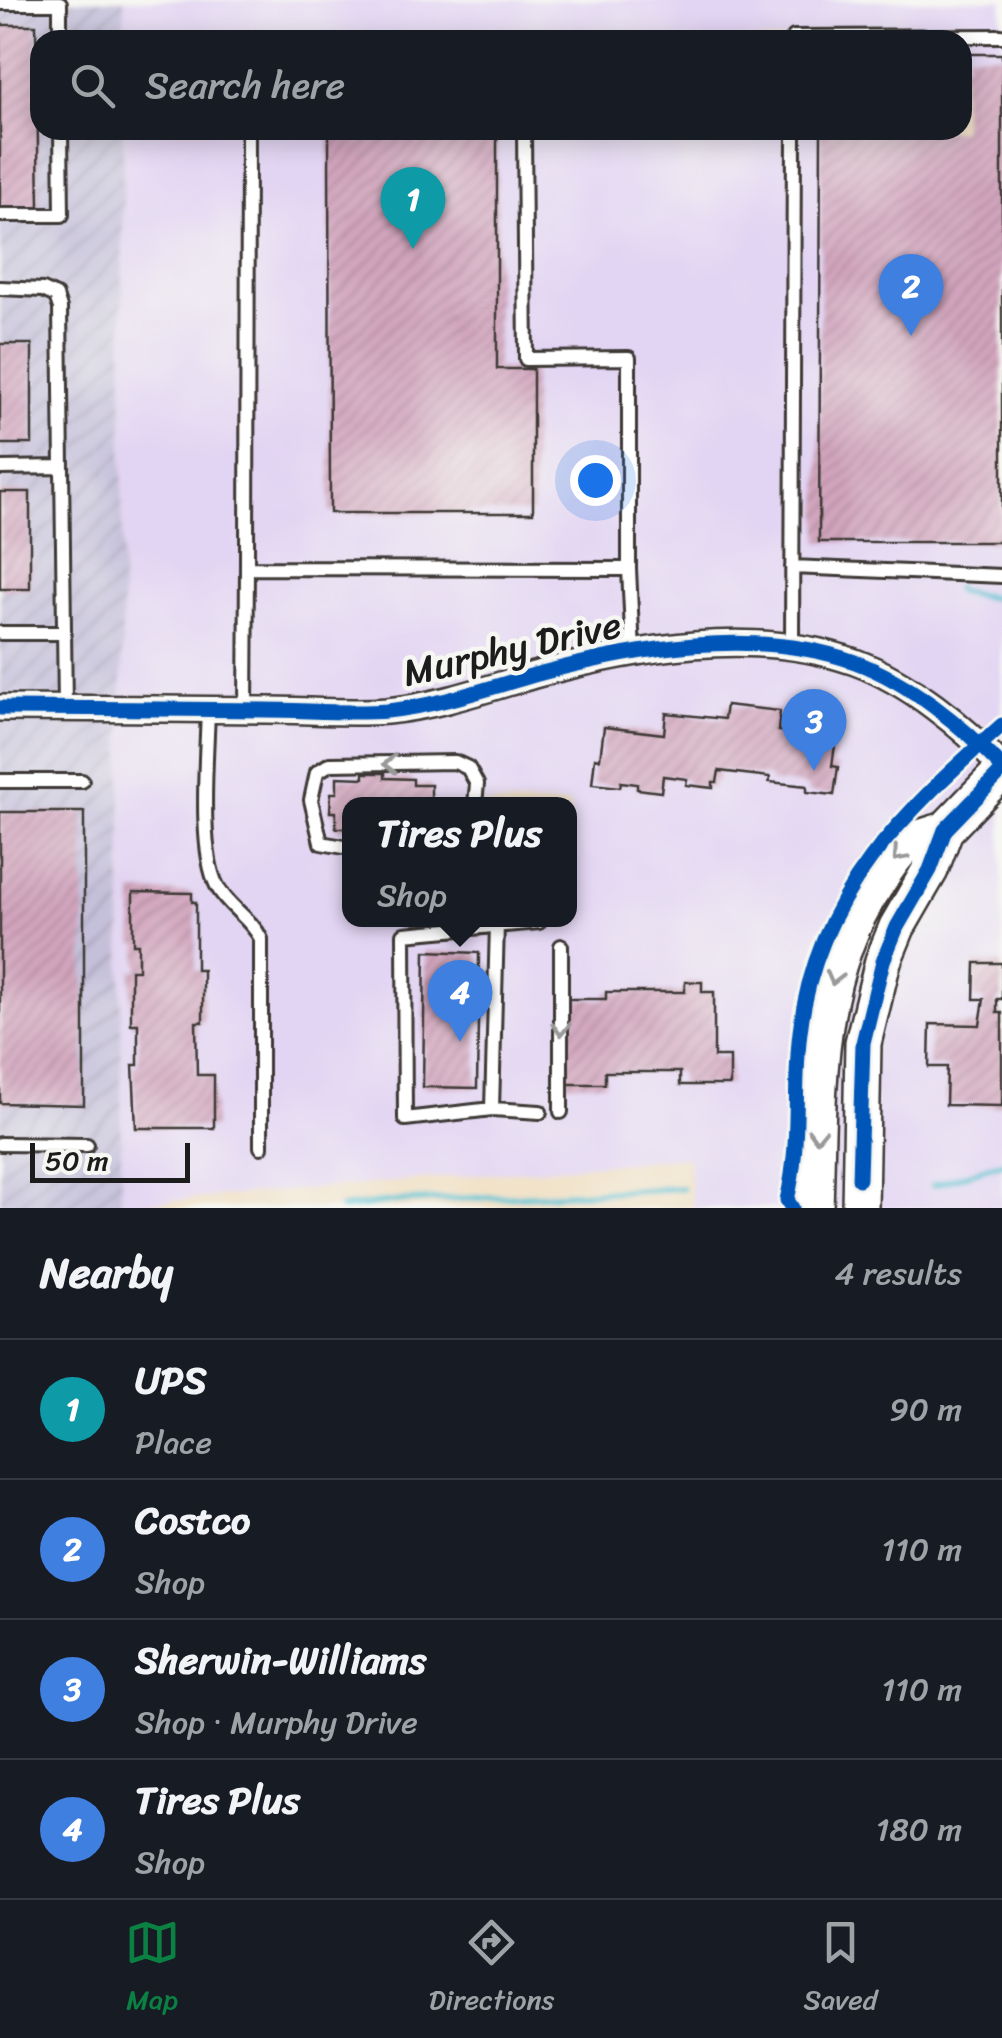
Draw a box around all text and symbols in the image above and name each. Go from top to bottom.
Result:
search box [30,30,972,140]
text: Search here [145,52,345,119]
icon: search [65,58,120,113]
pin: 1 [380,166,446,249]
pin: 2 [878,254,944,336]
your location [570,455,621,506]
street label: Murphy Drive [396,591,628,707]
pin: 3 [782,688,846,771]
one-way arrow [382,753,398,774]
popup [342,797,577,927]
text: Tires Plus [377,800,542,867]
one-way arrow [893,843,911,862]
text: Shop [377,867,447,924]
pin: 4 [428,960,492,1042]
one-way arrow [824,969,845,986]
one-way arrow [550,1022,572,1038]
one-way arrow [807,1128,828,1144]
text: 50 m [45,1136,109,1185]
scale bar [30,1138,190,1182]
text: Nearby [40,1236,173,1310]
text: 4 results [834,1245,962,1302]
text: UPS [135,1347,207,1414]
text: 1 [66,1381,79,1438]
text: 90 m [889,1381,962,1438]
text: Place [135,1414,212,1471]
text: Costco [135,1487,250,1554]
text: 2 [63,1521,82,1578]
text: 110 m [881,1521,962,1578]
text: Shop [135,1554,205,1611]
text: Sherwin-Williams [135,1627,426,1694]
text: 3 [64,1661,81,1718]
text: 110 m [881,1661,962,1718]
text: Shop · Murphy Drive [135,1694,418,1751]
text: Tires Plus [135,1767,300,1834]
text: 4 [62,1801,83,1858]
text: 180 m [876,1801,962,1858]
text: Shop [135,1834,205,1891]
tab: Map [125,1915,180,2024]
tab: Directions [429,1915,554,2024]
tab: Saved [804,1915,877,2024]

